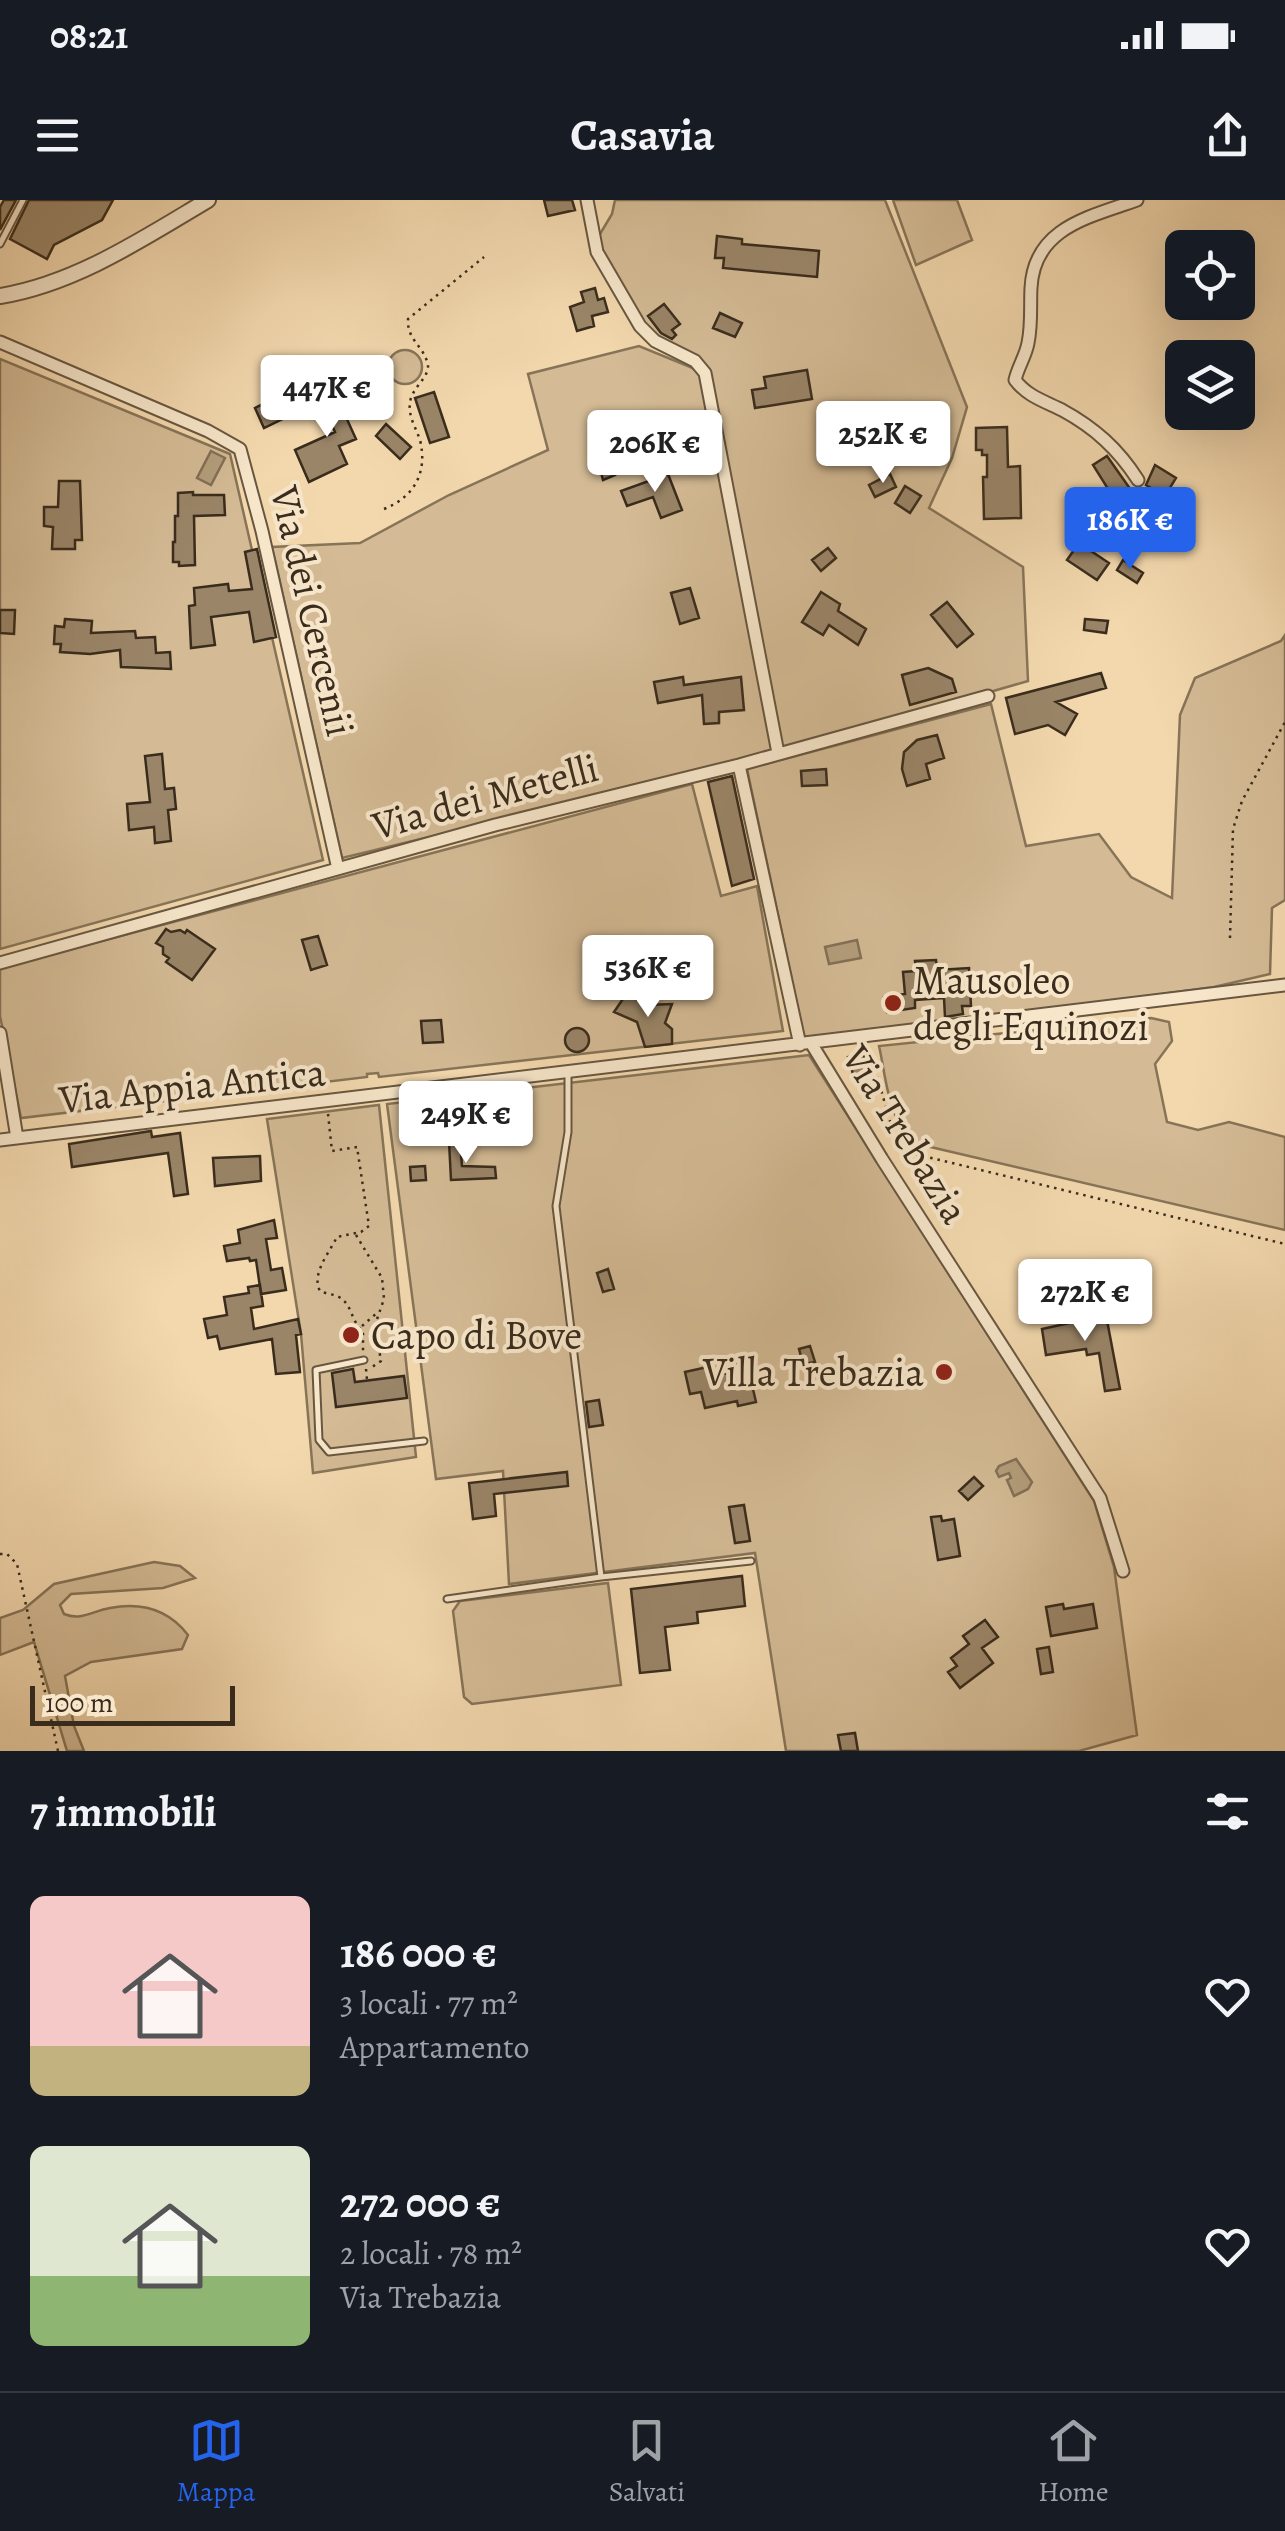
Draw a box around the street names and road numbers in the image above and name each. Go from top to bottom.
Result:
street label: Via dei Cercenii [257,480,368,742]
street label: Via dei Metelli [365,740,604,853]
street label: Via Trebazia [828,1033,982,1235]
street label: Via Appia Antica [55,1044,328,1127]

